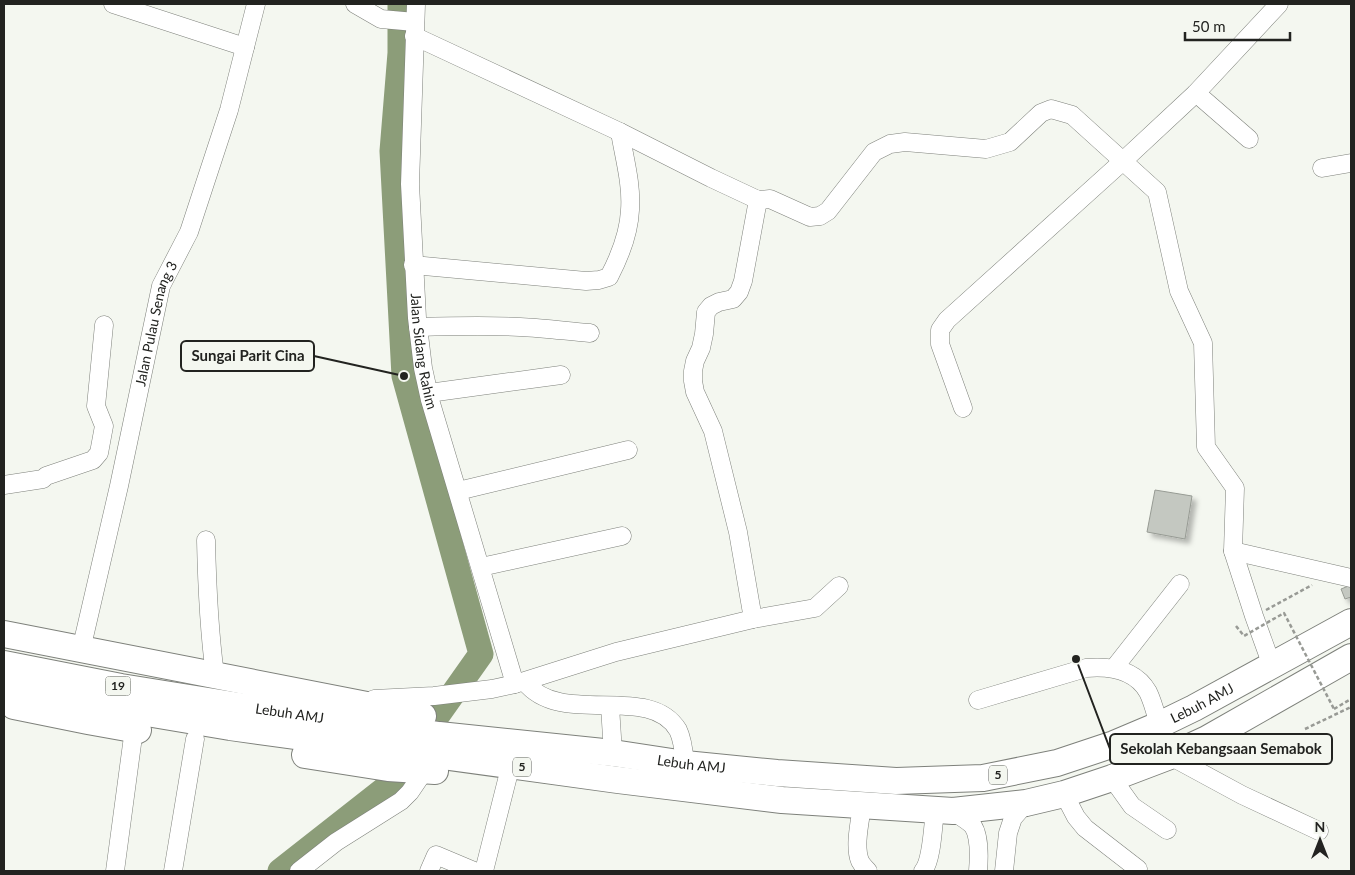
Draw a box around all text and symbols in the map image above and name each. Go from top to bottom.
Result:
scale bar [1185,10,1290,42]
text: 50 m [1192,17,1226,35]
street label: Jalan Pulau Senang 3 [131,258,180,388]
street label: Jalan Sidang Rahim [408,293,441,411]
callout: Sungai Parit Cina [181,341,314,371]
text: Sungai Parit Cina [191,346,305,364]
road number: 19 [106,676,130,696]
street label: Lebuh AMJ [1167,679,1236,726]
street label: Lebuh AMJ [254,699,325,726]
callout: Sekolah Kebangsaan Semabok [1110,734,1332,764]
text: Sekolah Kebangsaan Semabok [1120,739,1323,757]
street label: Lebuh AMJ [656,751,727,776]
road number: 5 [513,758,531,776]
road number: 5 [989,766,1007,784]
north arrow [1295,815,1345,865]
text: N [1315,818,1325,835]

